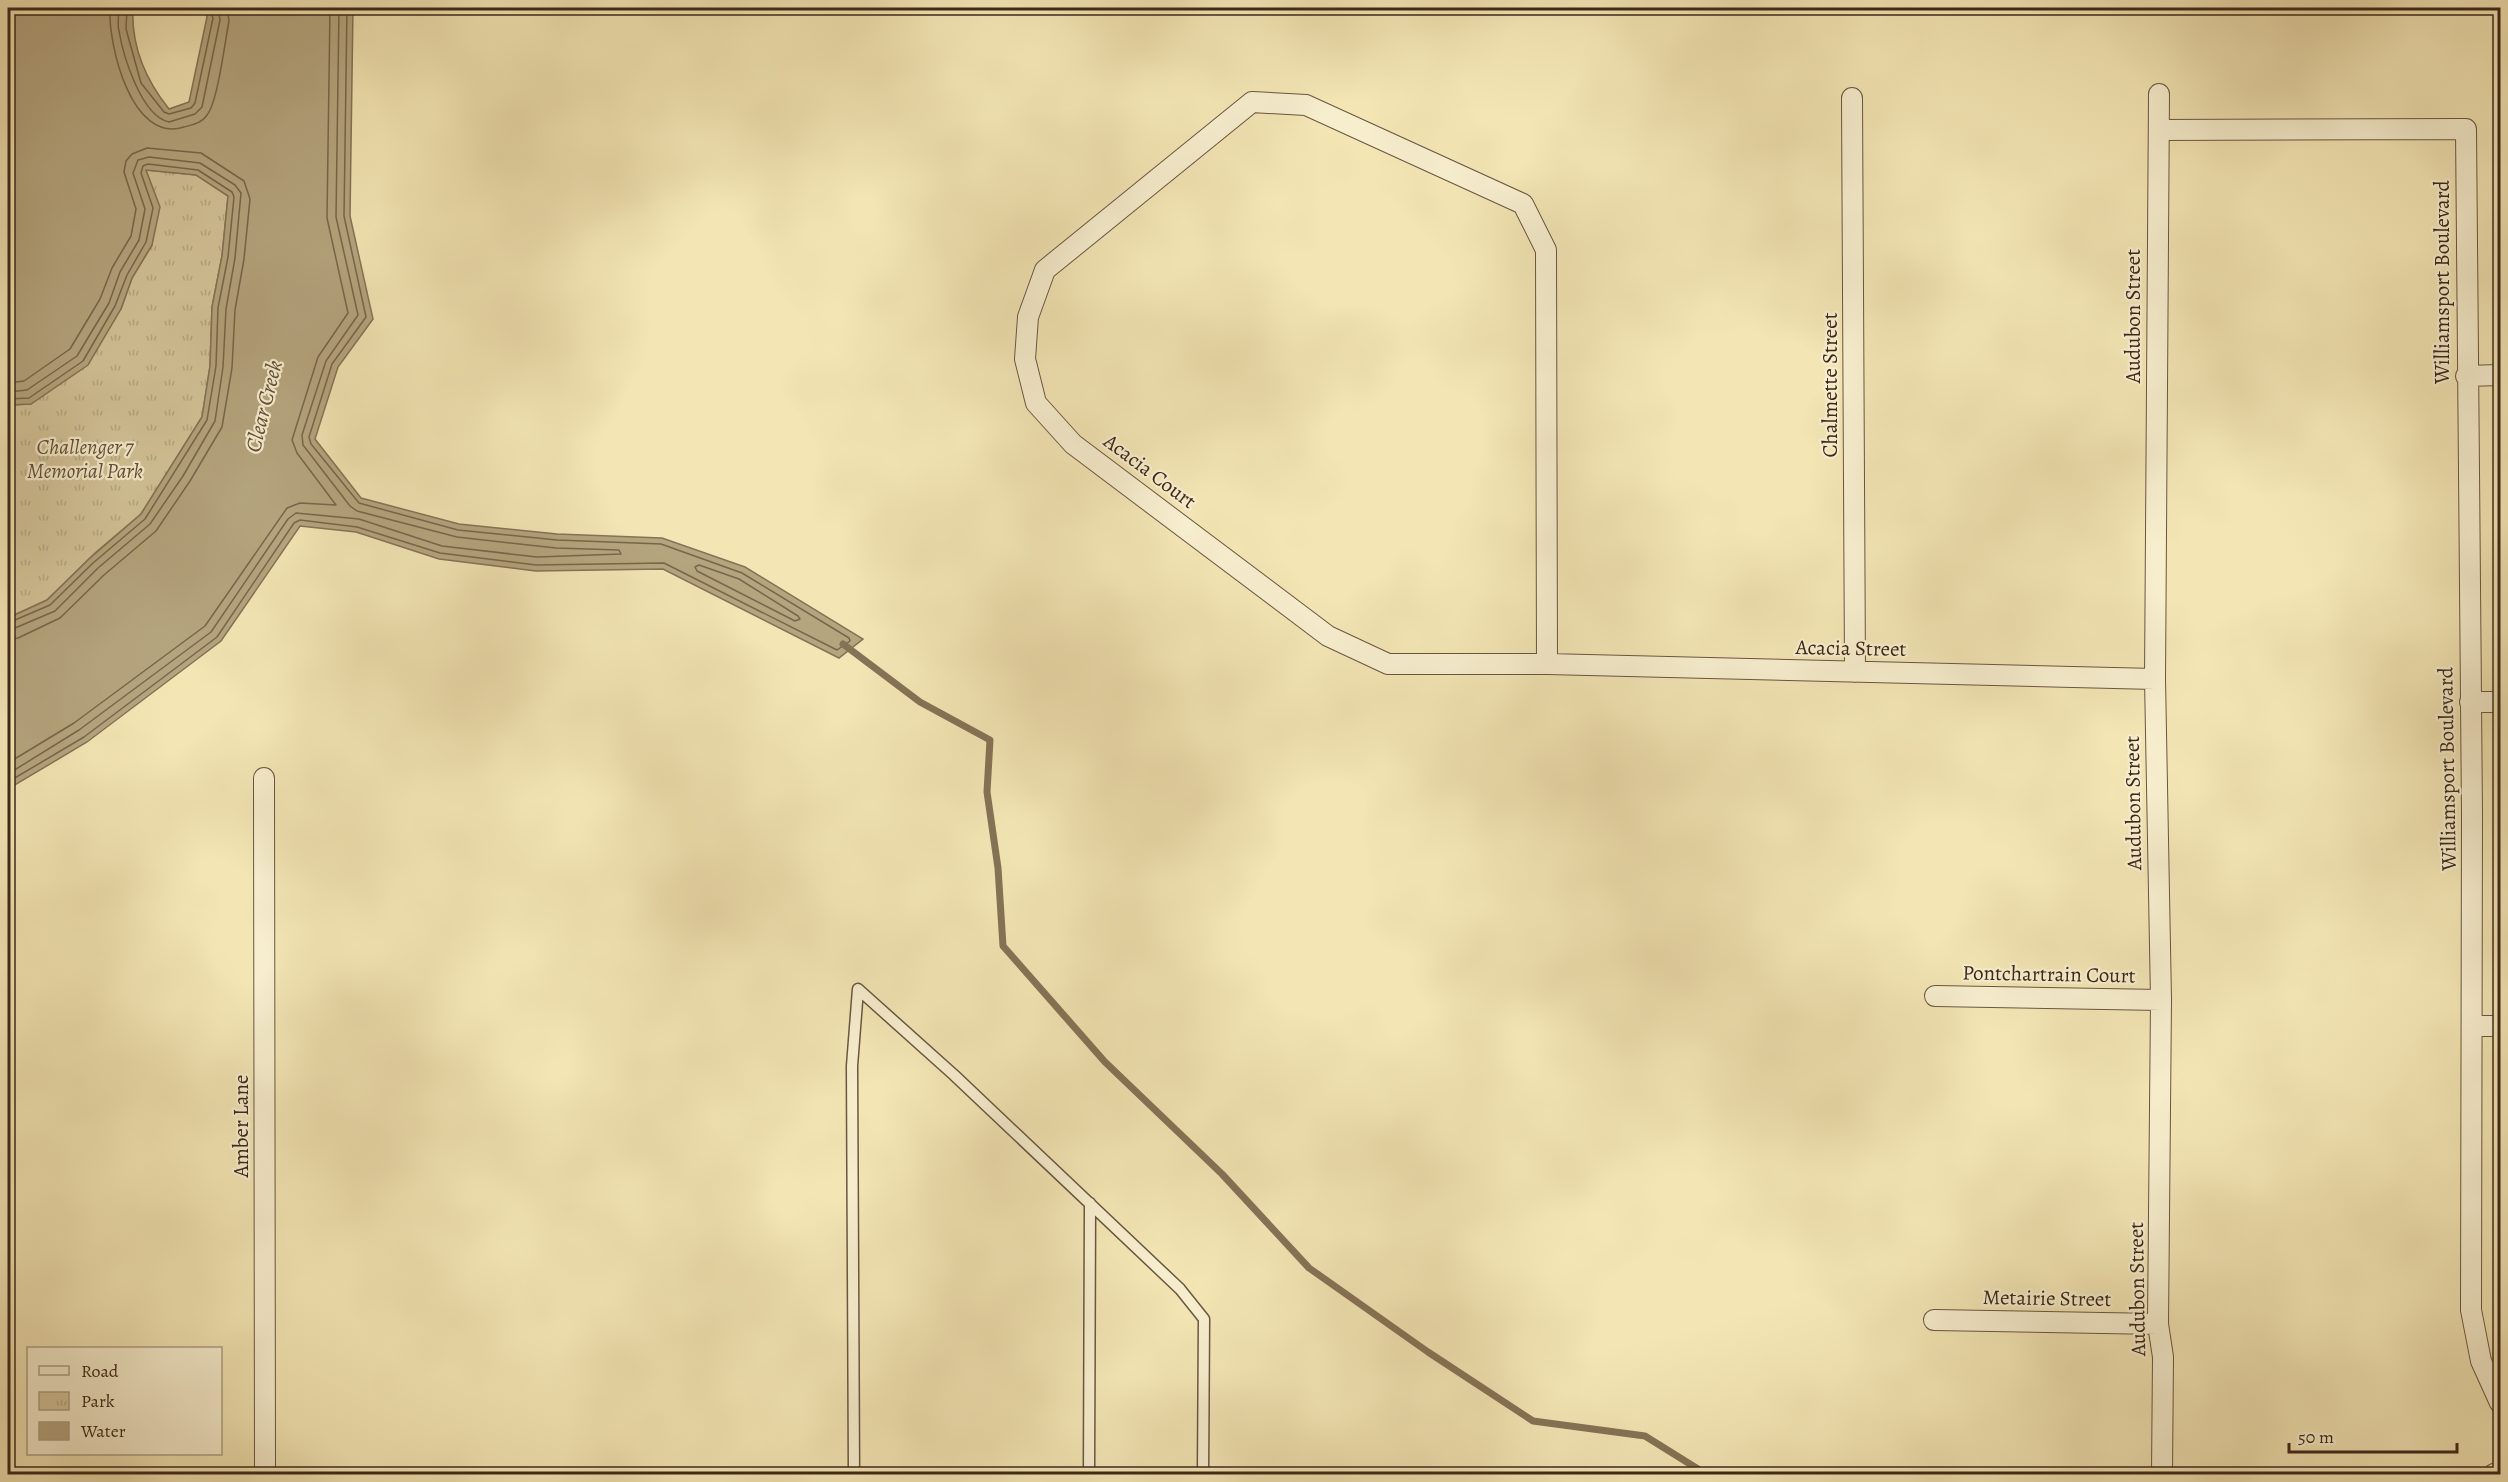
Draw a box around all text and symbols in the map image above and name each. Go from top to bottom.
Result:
street label: Williamsport Boulevard [2428,179,2456,385]
street label: Audubon Street [2119,249,2147,384]
street label: Chalmette Street [1816,312,1844,458]
water label: Clear Creek [238,357,290,455]
street label: Acacia Court [1097,427,1202,515]
park label: Challenger 7 Memorial Park [27,433,143,485]
street label: Acacia Street [1794,633,1907,663]
street label: Williamsport Boulevard [2431,666,2463,872]
street label: Audubon Street [2118,736,2148,871]
street label: Pontchartrain Court [1962,958,2136,990]
street label: Amber Lane [227,1075,255,1178]
street label: Audubon Street [2122,1222,2152,1357]
street label: Metairie Street [1982,1283,2112,1313]
legend [27,1347,222,1455]
text: Road [81,1359,119,1383]
text: Park [81,1389,115,1413]
scale bar [2289,1416,2457,1454]
text: Water [80,1419,126,1443]
text: 50 m [2298,1425,2334,1449]

